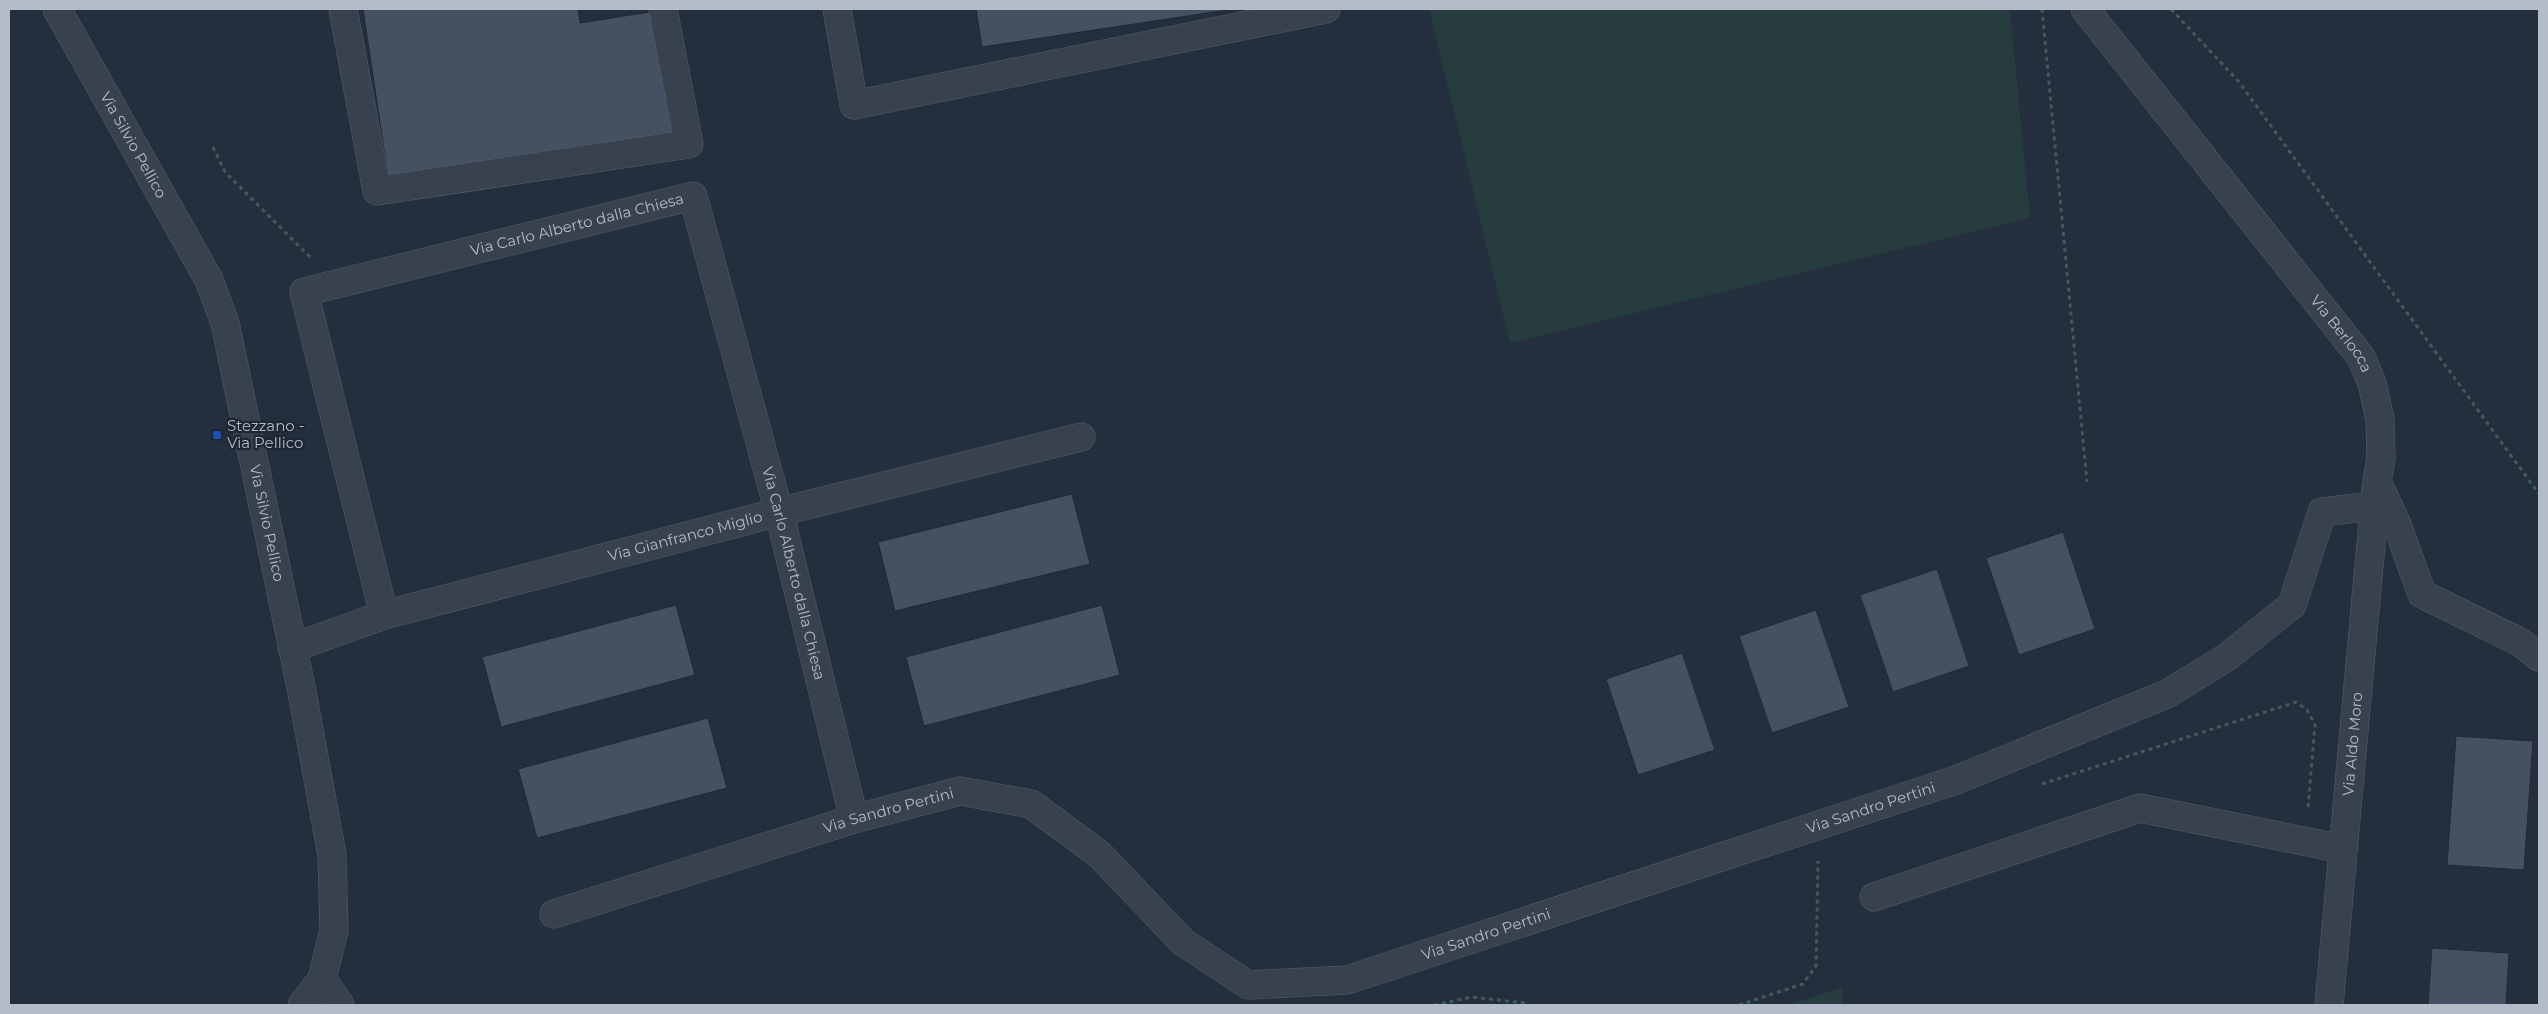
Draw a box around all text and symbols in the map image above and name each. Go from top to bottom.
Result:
street label: Via Silvio Pellico [96,88,171,202]
street label: Via Carlo Alberto dalla Chiesa [468,189,686,260]
street label: Via Berlocca [2306,291,2376,375]
place label: Stezzano - Via Pellico [227,416,304,452]
marker: Stezzano - Via Pellico [211,429,223,441]
street label: Via Silvio Pellico [246,463,289,583]
street label: Via Carlo Alberto dalla Chiesa [758,464,830,682]
street label: Via Gianfranco Miglio [606,507,764,565]
street label: Via Aldo Moro [2338,691,2366,797]
street label: Via Sandro Pertini [1804,777,1938,838]
street label: Via Sandro Pertini [820,783,956,837]
street label: Via Sandro Pertini [1419,904,1553,964]

